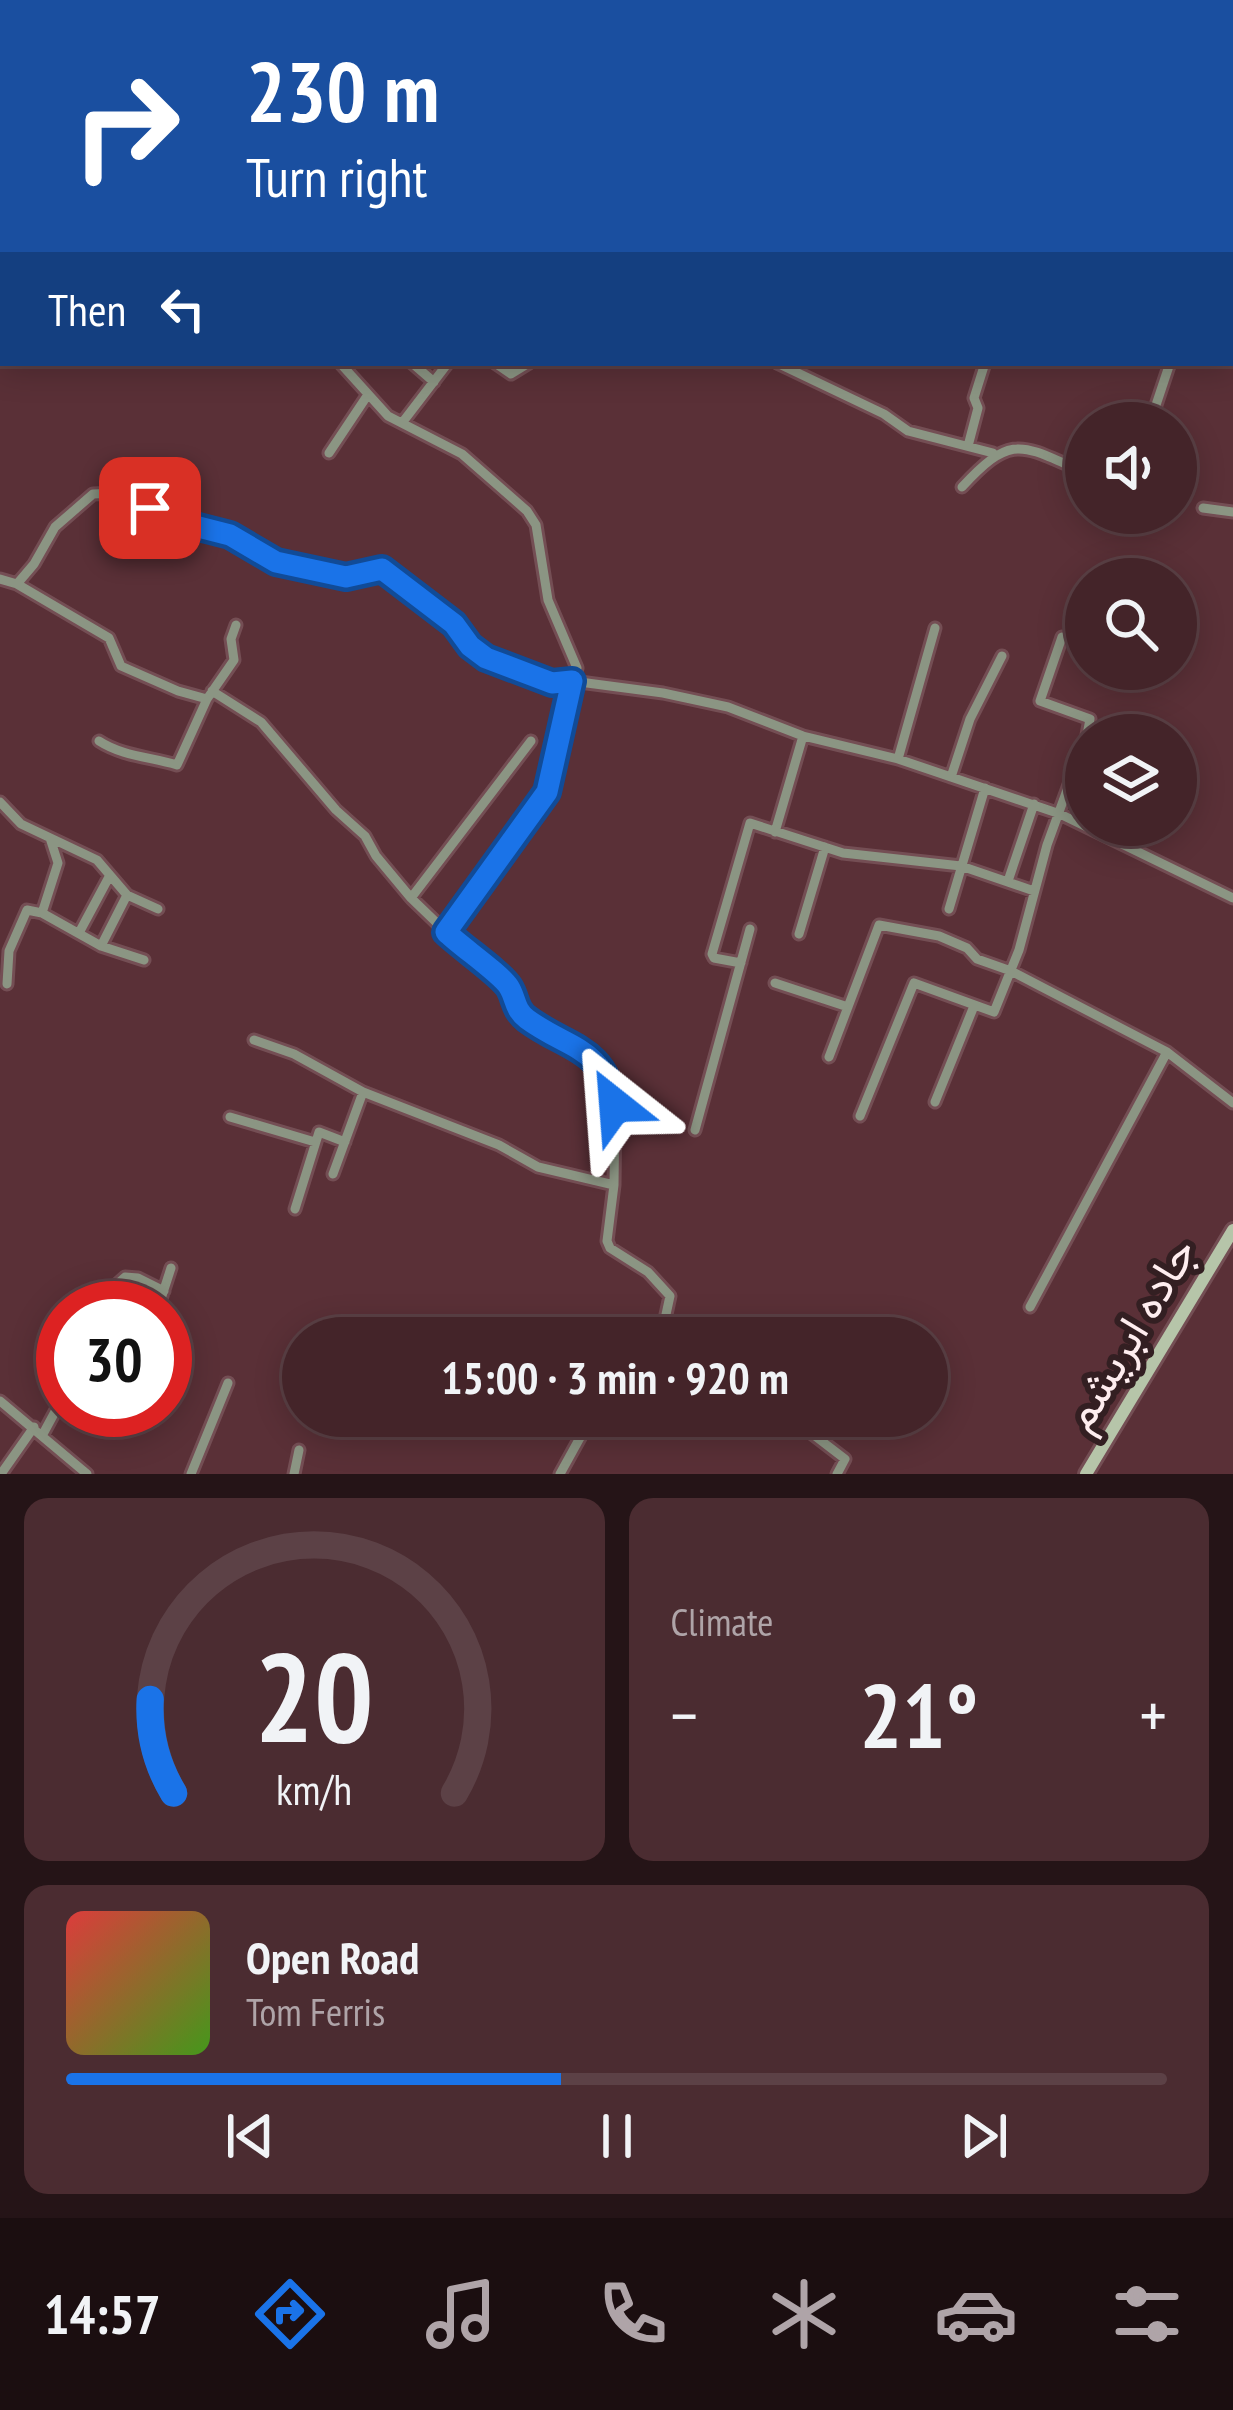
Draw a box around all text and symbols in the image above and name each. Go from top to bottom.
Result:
text: 230 m [246,36,439,145]
icon: right [48,48,204,204]
text: Turn right [246,142,427,212]
icon: left [150,276,216,342]
text: Then [48,280,126,338]
map controls [1065,402,1197,846]
button: sound [1065,402,1197,534]
pin [99,457,201,559]
icon: arrive [117,475,183,541]
button: search [1065,558,1197,690]
button: layers [1065,714,1197,846]
position arrow [552,1042,678,1168]
street label: جاده ابریشم [1048,1226,1210,1442]
speed limit sign: 30 [36,1281,192,1437]
text: 15:00 · 3 min · 920 m [441,1348,789,1406]
text: Climate [671,1596,773,1647]
text: 20 [255,1615,374,1776]
text: 21° [859,1656,978,1773]
text: − [671,1672,698,1757]
text: + [1140,1672,1167,1757]
text: km/h [276,1760,352,1816]
text: Open Road [246,1928,419,1986]
text: Tom Ferris [246,1986,385,2037]
icon: previous [217,2103,283,2169]
icon: pause [584,2103,650,2169]
icon: next [951,2103,1017,2169]
icon: directions [248,2272,332,2356]
icon: music [419,2272,503,2356]
icon: phone [591,2272,675,2356]
icon: climate [762,2272,846,2356]
icon: car [934,2272,1018,2356]
icon: filters [1105,2272,1189,2356]
text: 14:57 [44,2279,161,2349]

